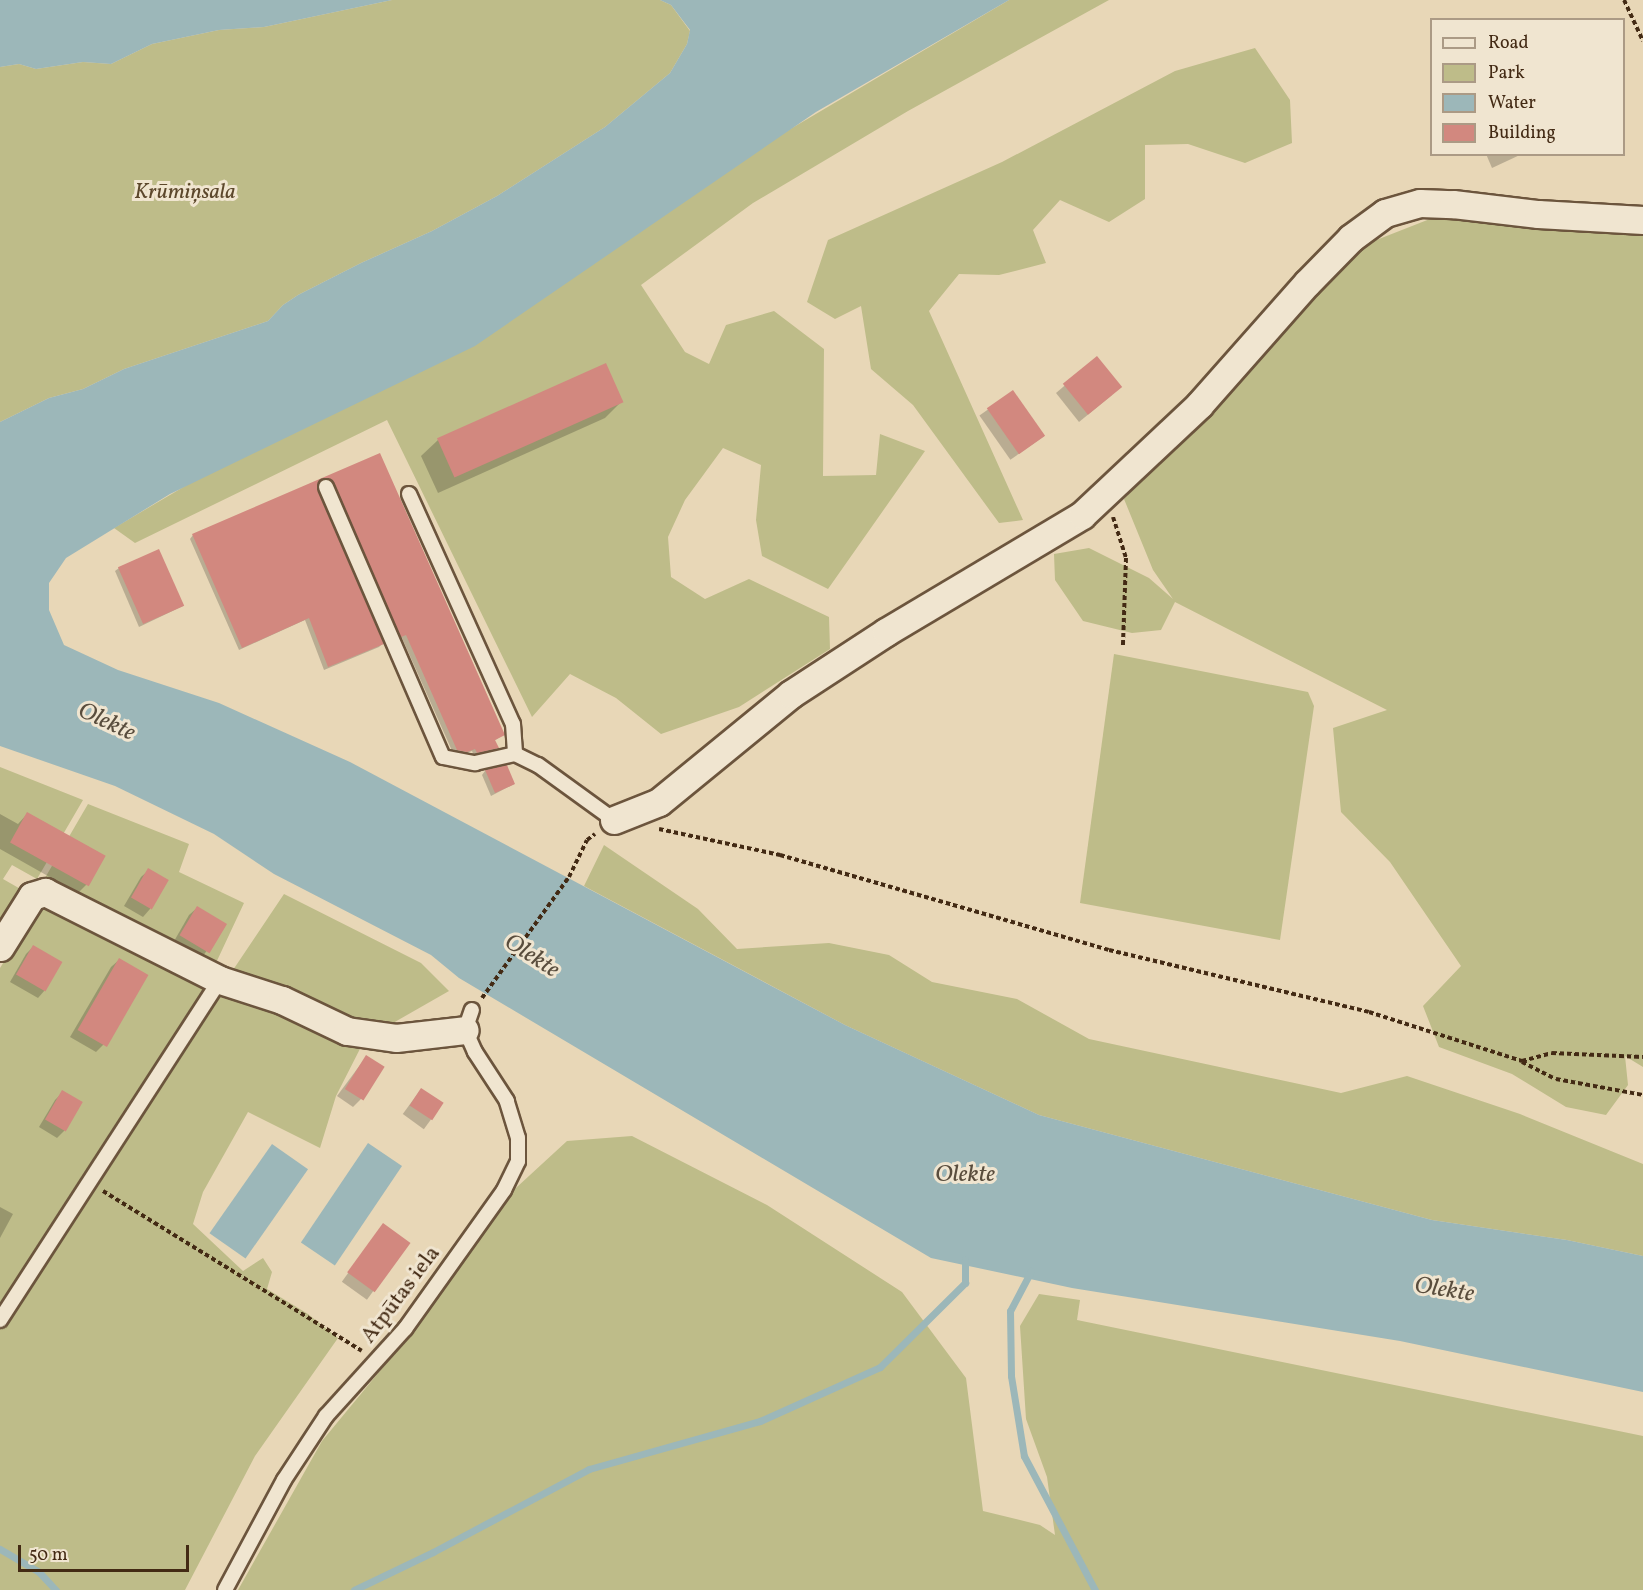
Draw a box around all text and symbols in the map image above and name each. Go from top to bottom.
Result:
legend [1430,18,1625,156]
text: Road [1488,31,1529,56]
text: Park [1488,61,1525,86]
text: Water [1488,91,1536,116]
text: Building [1488,121,1556,146]
park label: Krūmiņsala [134,180,236,206]
water label: Olekte [73,697,139,749]
water label: Olekte [498,929,564,985]
water label: Olekte [935,1162,995,1190]
street label: Atpūtas iela [356,1241,446,1349]
water label: Olekte [1412,1272,1476,1310]
scale bar [21,1533,192,1571]
text: 50 m [29,1543,68,1568]

